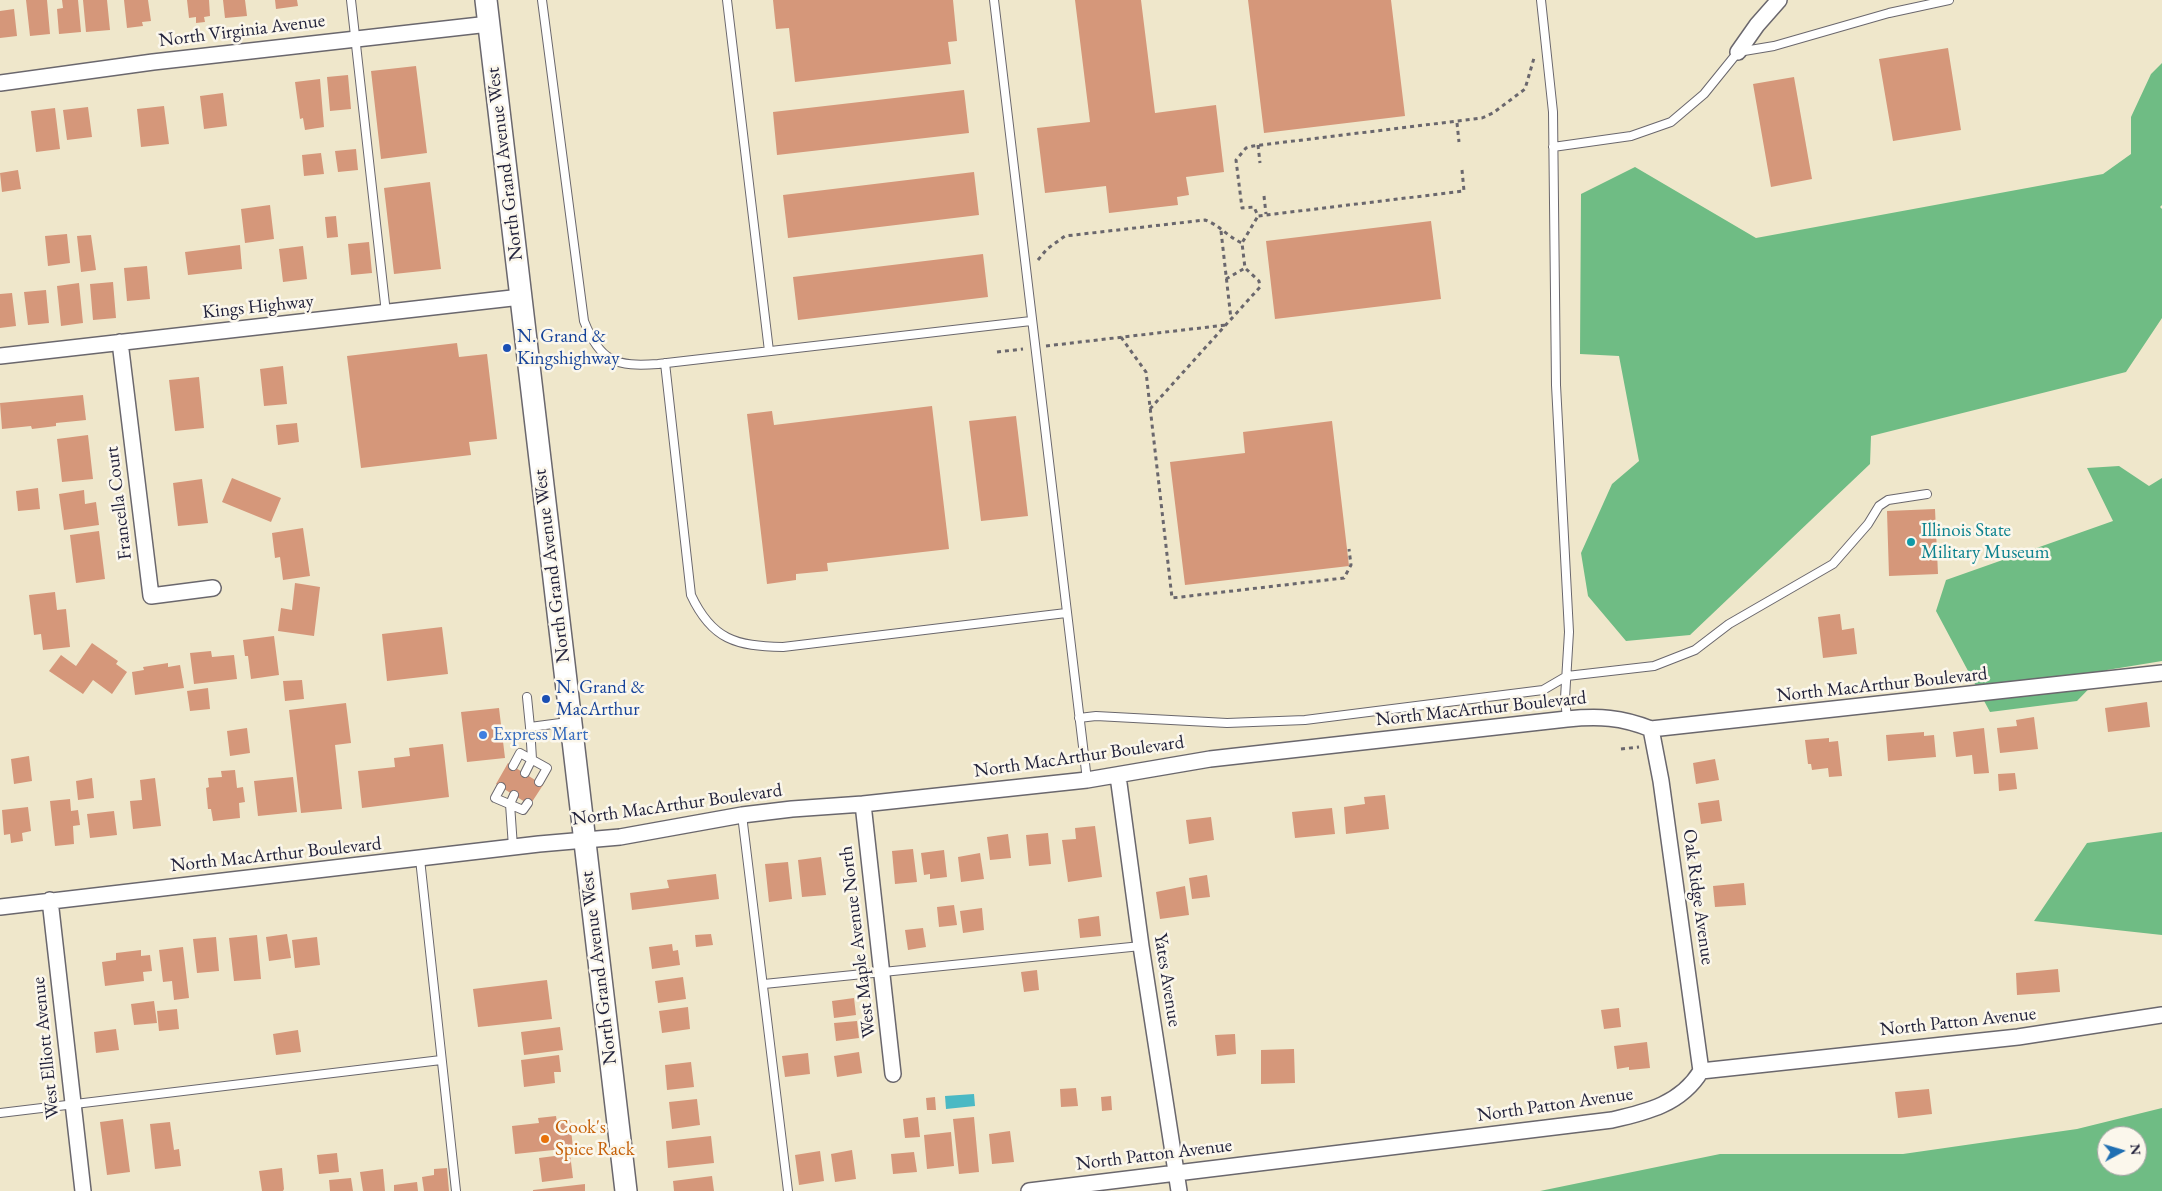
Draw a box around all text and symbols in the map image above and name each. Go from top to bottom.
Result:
street label: North Virginia Avenue [158,9,326,53]
street label: North Grand Avenue West [482,66,528,262]
street label: Kings Highway [201,290,315,324]
place label: N. Grand & Kingshighway [517,326,619,370]
marker: N. Grand & Kingshighway [501,342,513,354]
street label: Francella Court [101,445,137,561]
street label: North Grand Avenue West [529,468,575,664]
place label: Illinois State Military Museum [1921,520,2049,564]
marker: Illinois State Military Museum [1905,536,1917,548]
street label: North MacArthur Boulevard [1775,663,1989,707]
place label: N. Grand & MacArthur [556,677,645,721]
street label: North MacArthur Boulevard [1374,687,1588,731]
marker: N. Grand & MacArthur [540,693,552,705]
place label: Express Mart [493,724,588,746]
marker: Express Mart [477,729,489,741]
street label: North MacArthur Boulevard [972,731,1186,783]
street label: North MacArthur Boulevard [570,779,784,831]
street label: Oak Ridge Avenue [1677,828,1719,966]
street label: North MacArthur Boulevard [169,833,383,877]
street label: West Maple Avenue North [835,845,881,1039]
street label: North Grand Avenue West [576,870,622,1066]
street label: Yates Avenue [1148,932,1186,1028]
street label: West Elliott Avenue [27,976,65,1120]
street label: North Patton Avenue [1879,1002,2037,1042]
street label: North Patton Avenue [1476,1083,1634,1127]
place label: Cook's Spice Rack [555,1117,635,1161]
north arrow [2097,1126,2147,1176]
marker: Cook's Spice Rack [539,1133,551,1145]
street label: North Patton Avenue [1075,1134,1233,1176]
text: N [2126,1143,2145,1156]

